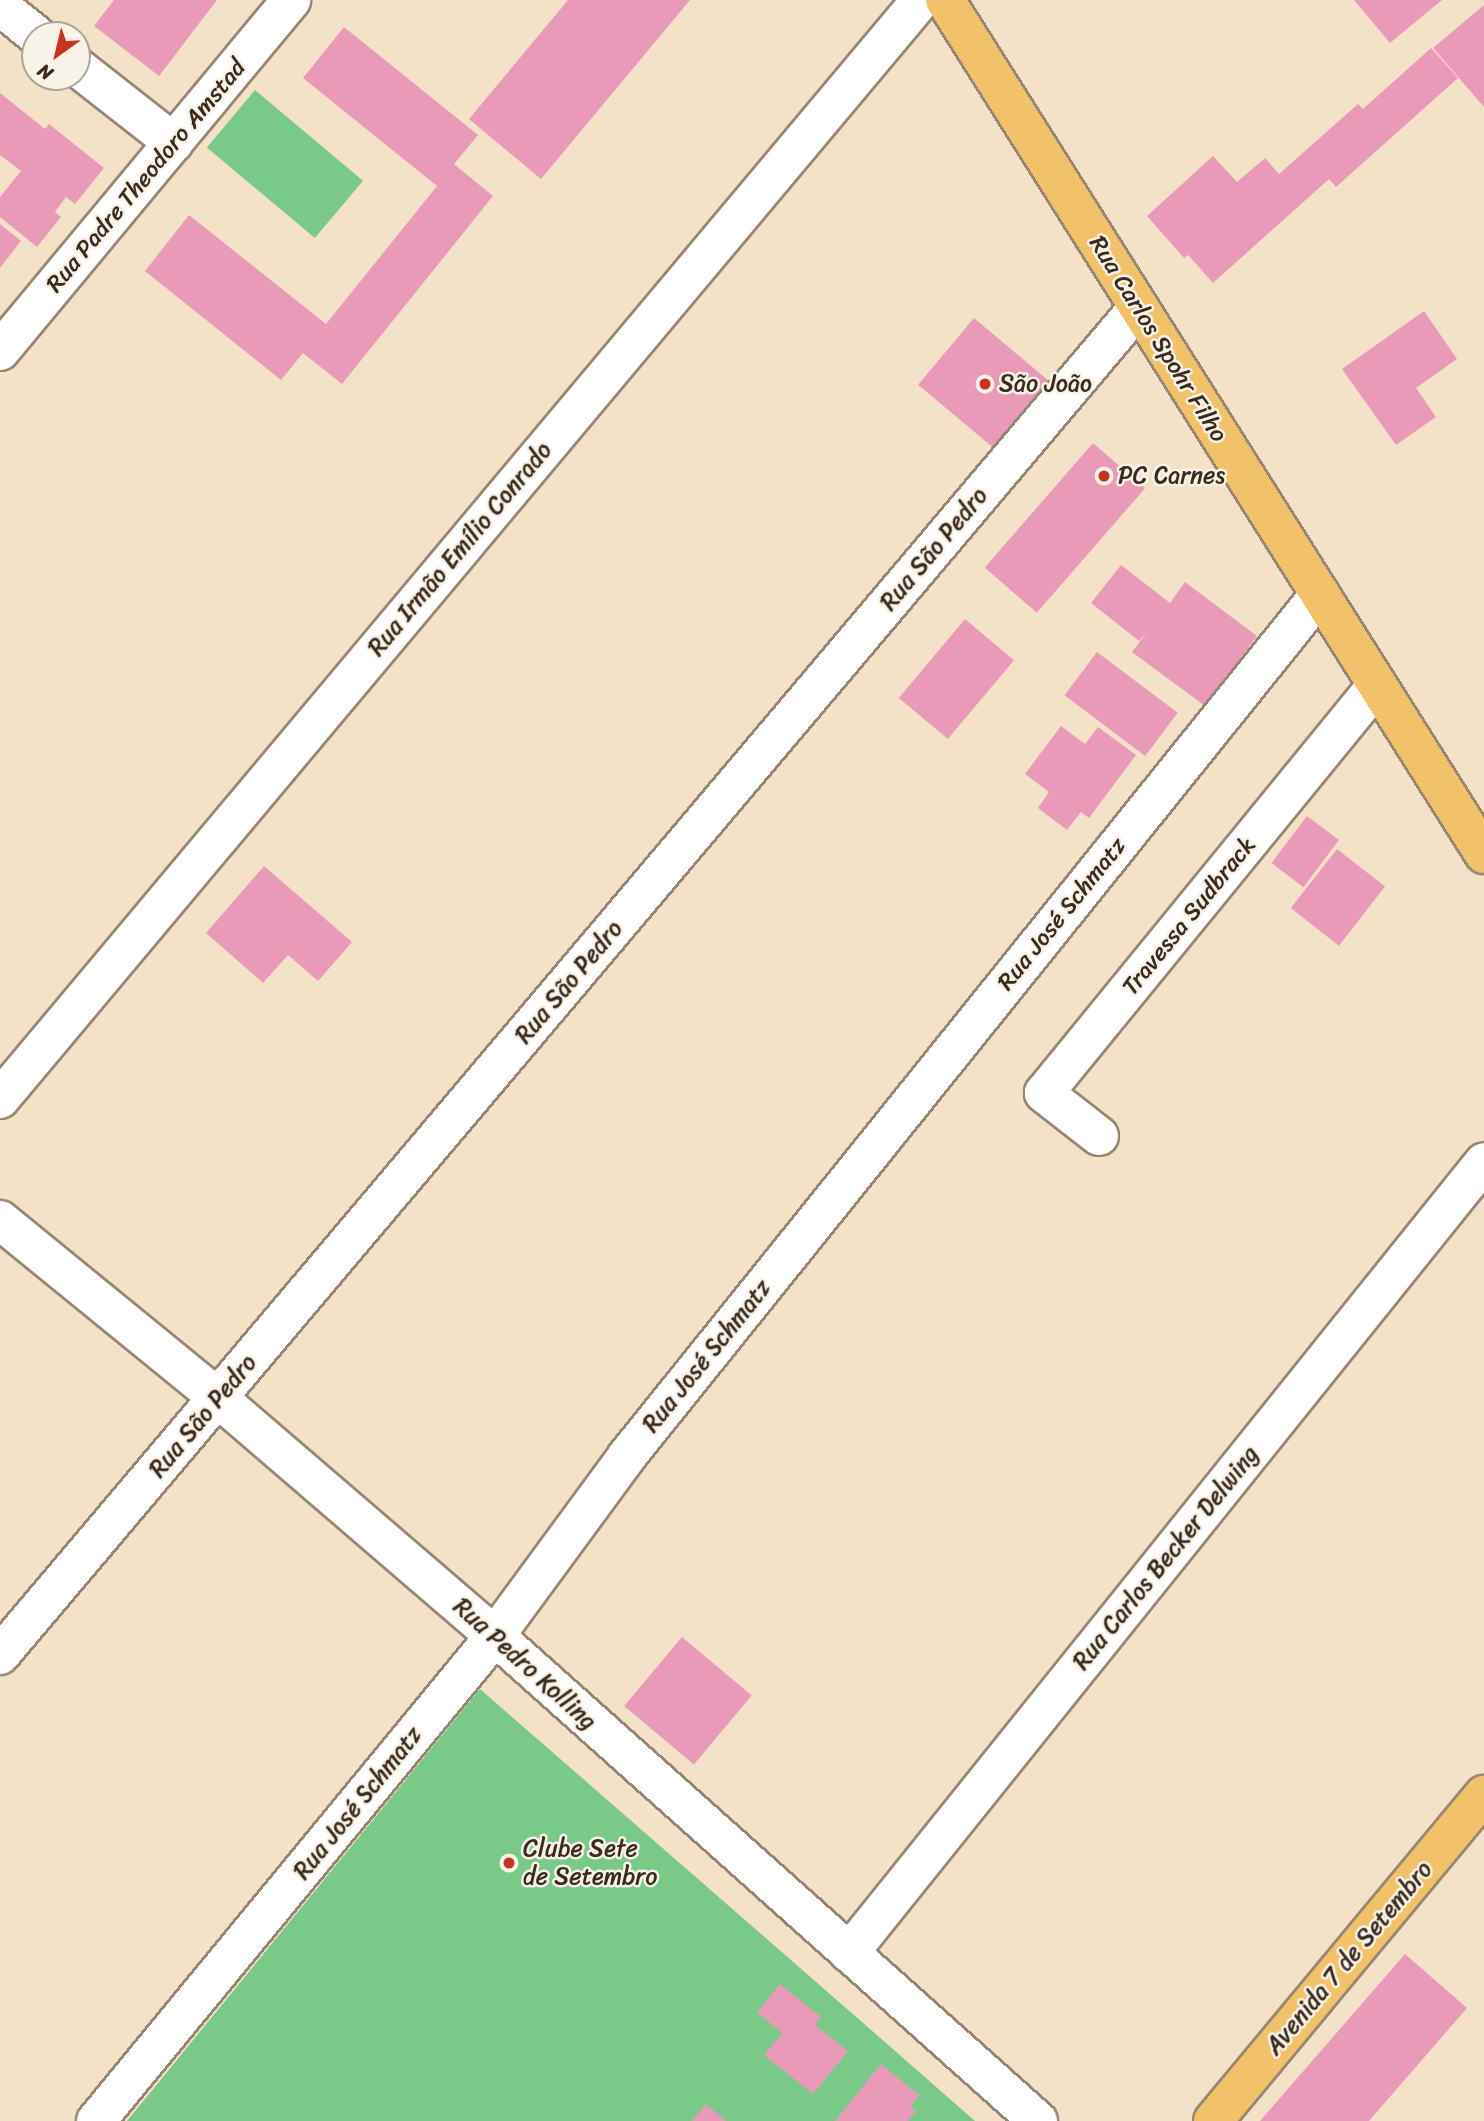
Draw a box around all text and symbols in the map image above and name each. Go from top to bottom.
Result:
north arrow [21,21,91,91]
street label: Rua Padre Theodoro Amstad [40,53,252,299]
text: N [30,55,60,90]
street label: Rua Carlos Spohr Filho [1083,231,1233,447]
place label: São João [999,370,1092,398]
marker: São João [977,376,993,392]
street label: Rua Irmão Emílio Conrado [362,436,558,662]
place label: PC Carnes [1118,462,1226,490]
marker: PC Carnes [1096,468,1112,484]
street label: Rua São Pedro [874,481,994,617]
street label: Rua José Schmatz [991,831,1133,997]
street label: Travessa Sudbrack [1116,831,1262,1001]
street label: Rua São Pedro [509,914,629,1050]
street label: Rua José Schmatz [636,1273,778,1439]
street label: Rua São Pedro [143,1348,263,1484]
street label: Rua Carlos Becker Delwing [1067,1440,1265,1676]
street label: Rua Pedro Kolling [446,1591,604,1737]
street label: Rua José Schmatz [287,1720,429,1886]
place label: Clube Sete de Setembro [523,1835,657,1891]
marker: Clube Sete de Setembro [501,1855,517,1871]
street label: Avenida 7 de Setembro [1260,1855,1438,2061]

